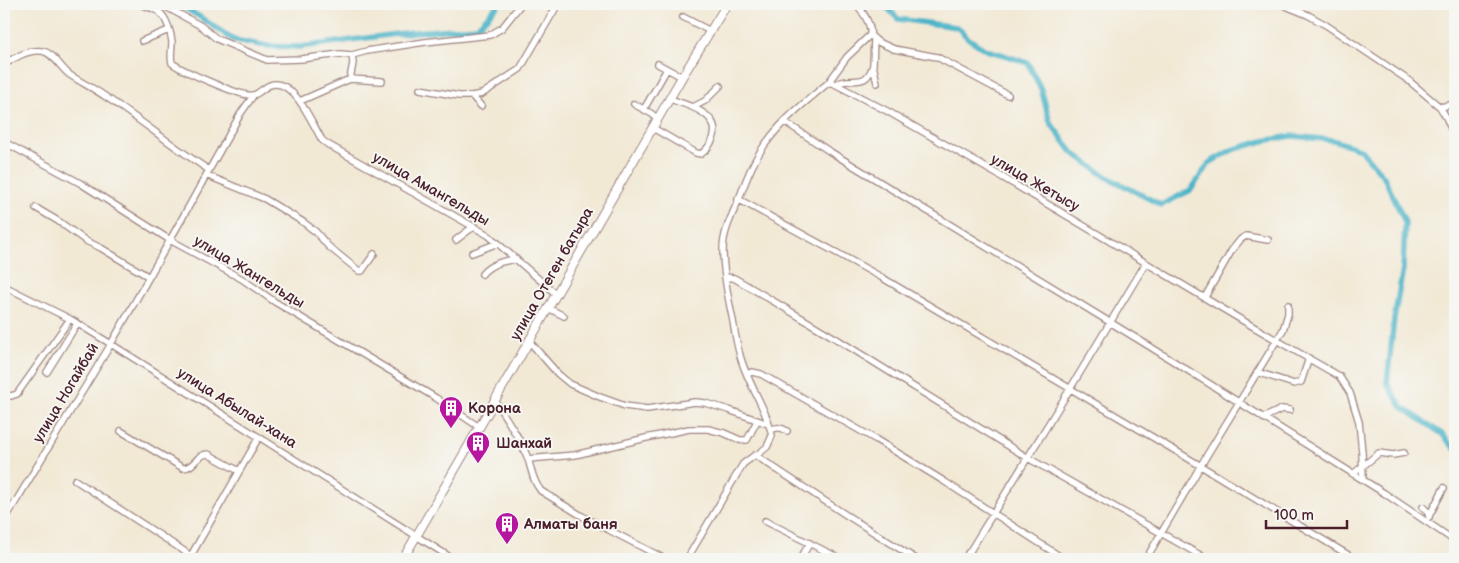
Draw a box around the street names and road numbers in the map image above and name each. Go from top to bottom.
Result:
street label: улица Амангельды [369,148,493,230]
street label: улица Жетысу [987,150,1083,216]
street label: улица Отеген батыра [506,204,598,344]
street label: улица Жангельды [190,231,308,313]
street label: улица Ногайбай [29,340,103,446]
street label: улица Абылай-хана [173,363,301,453]

